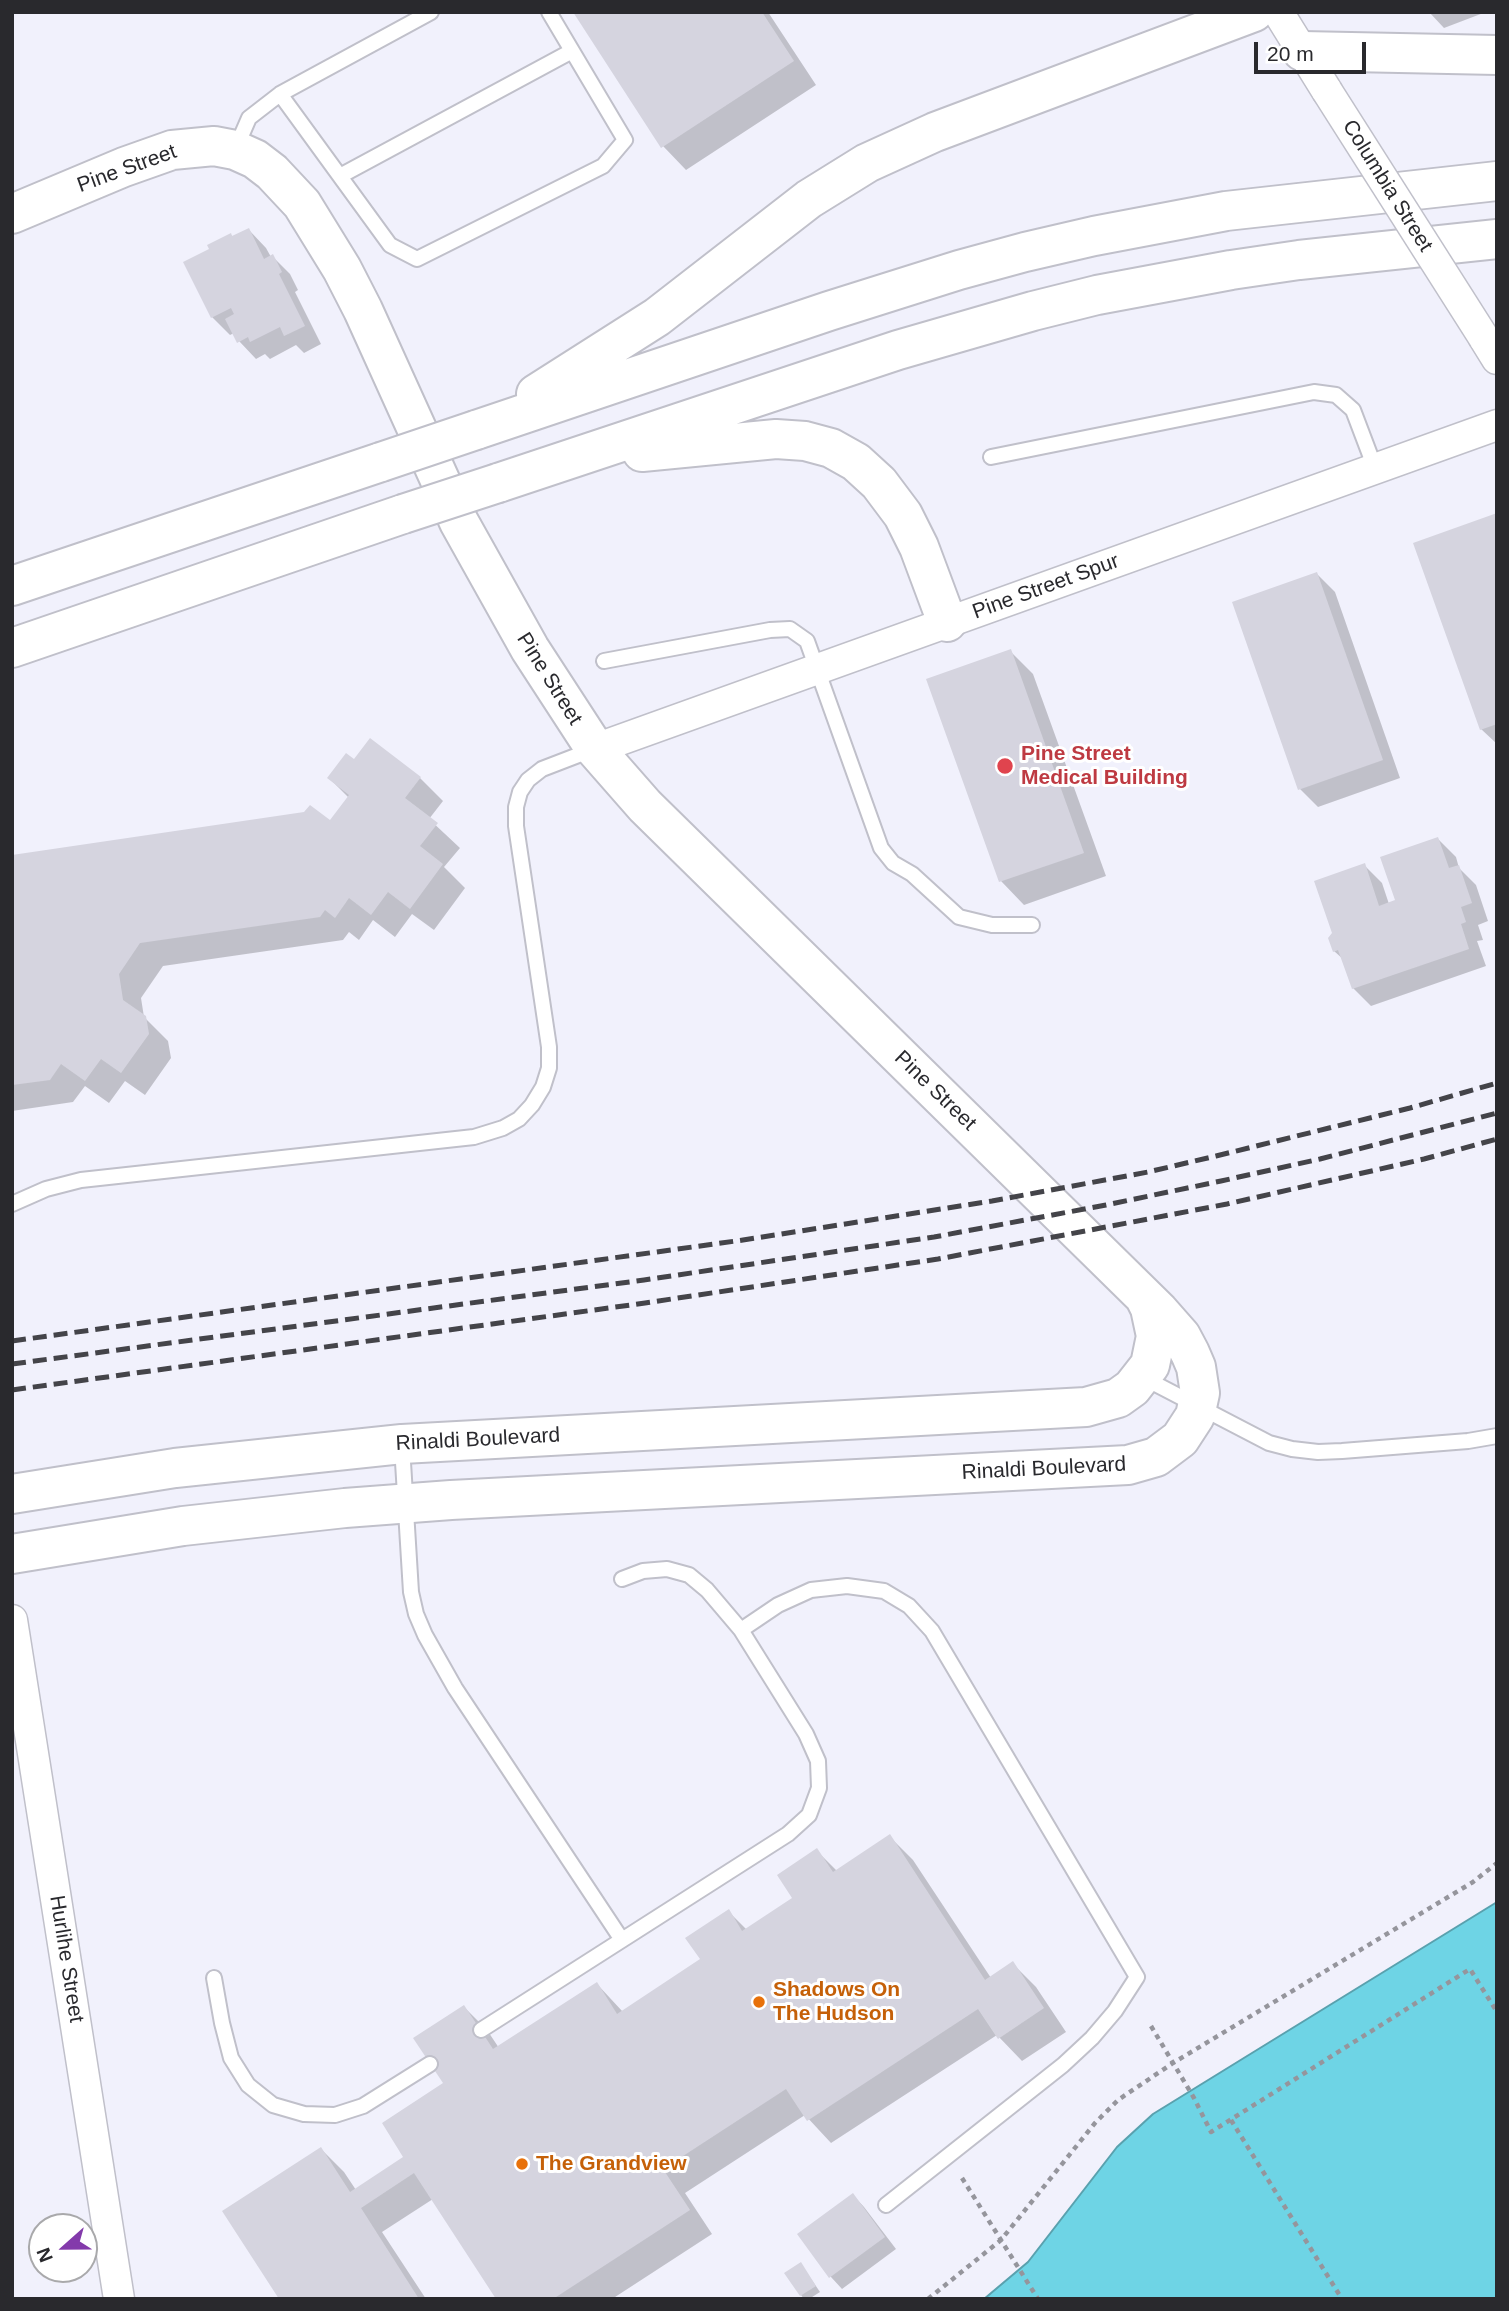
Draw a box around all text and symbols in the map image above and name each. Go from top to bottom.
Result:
scale bar [1257,28,1369,72]
text: 20 m [1267,42,1314,65]
street label: Columbia Street [1336,115,1438,257]
street label: Pine Street [74,139,180,199]
street label: Pine Street Spur [969,549,1123,625]
street label: Pine Street [511,628,587,730]
place label: Pine Street Medical Building [1021,741,1188,791]
marker: Pine Street Medical Building [995,756,1015,776]
street label: Pine Street [889,1046,981,1136]
street label: Rinaldi Boulevard [395,1423,561,1457]
street label: Rinaldi Boulevard [961,1452,1127,1486]
street label: Hurlihe Street [44,1894,88,2024]
place label: Shadows On The Hudson [773,1977,900,2027]
marker: Shadows On The Hudson [751,1994,767,2010]
place label: The Grandview [536,2151,687,2177]
marker: The Grandview [514,2156,530,2172]
north arrow [28,2213,98,2283]
text: N [33,2245,57,2265]

